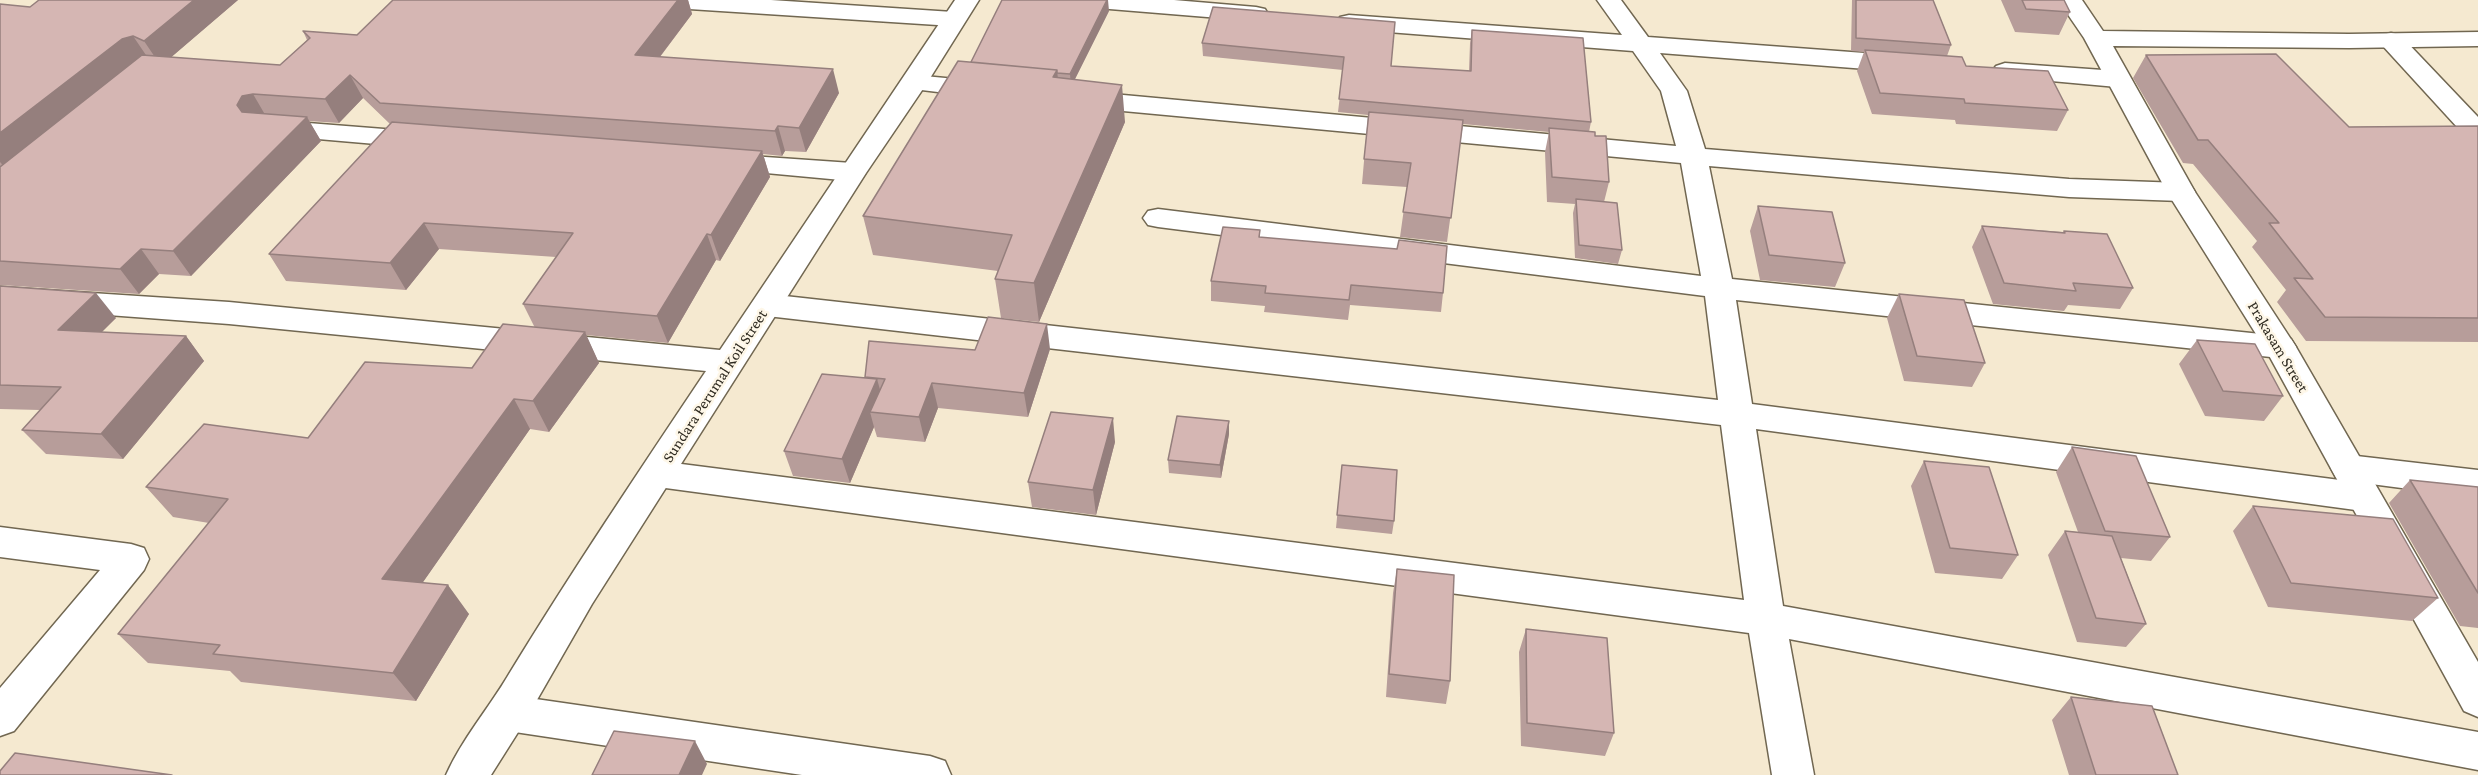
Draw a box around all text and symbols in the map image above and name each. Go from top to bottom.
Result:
street label: Prakasam Street [2243,298,2313,396]
street label: Sundara Perumal Koil Street [658,306,772,466]

